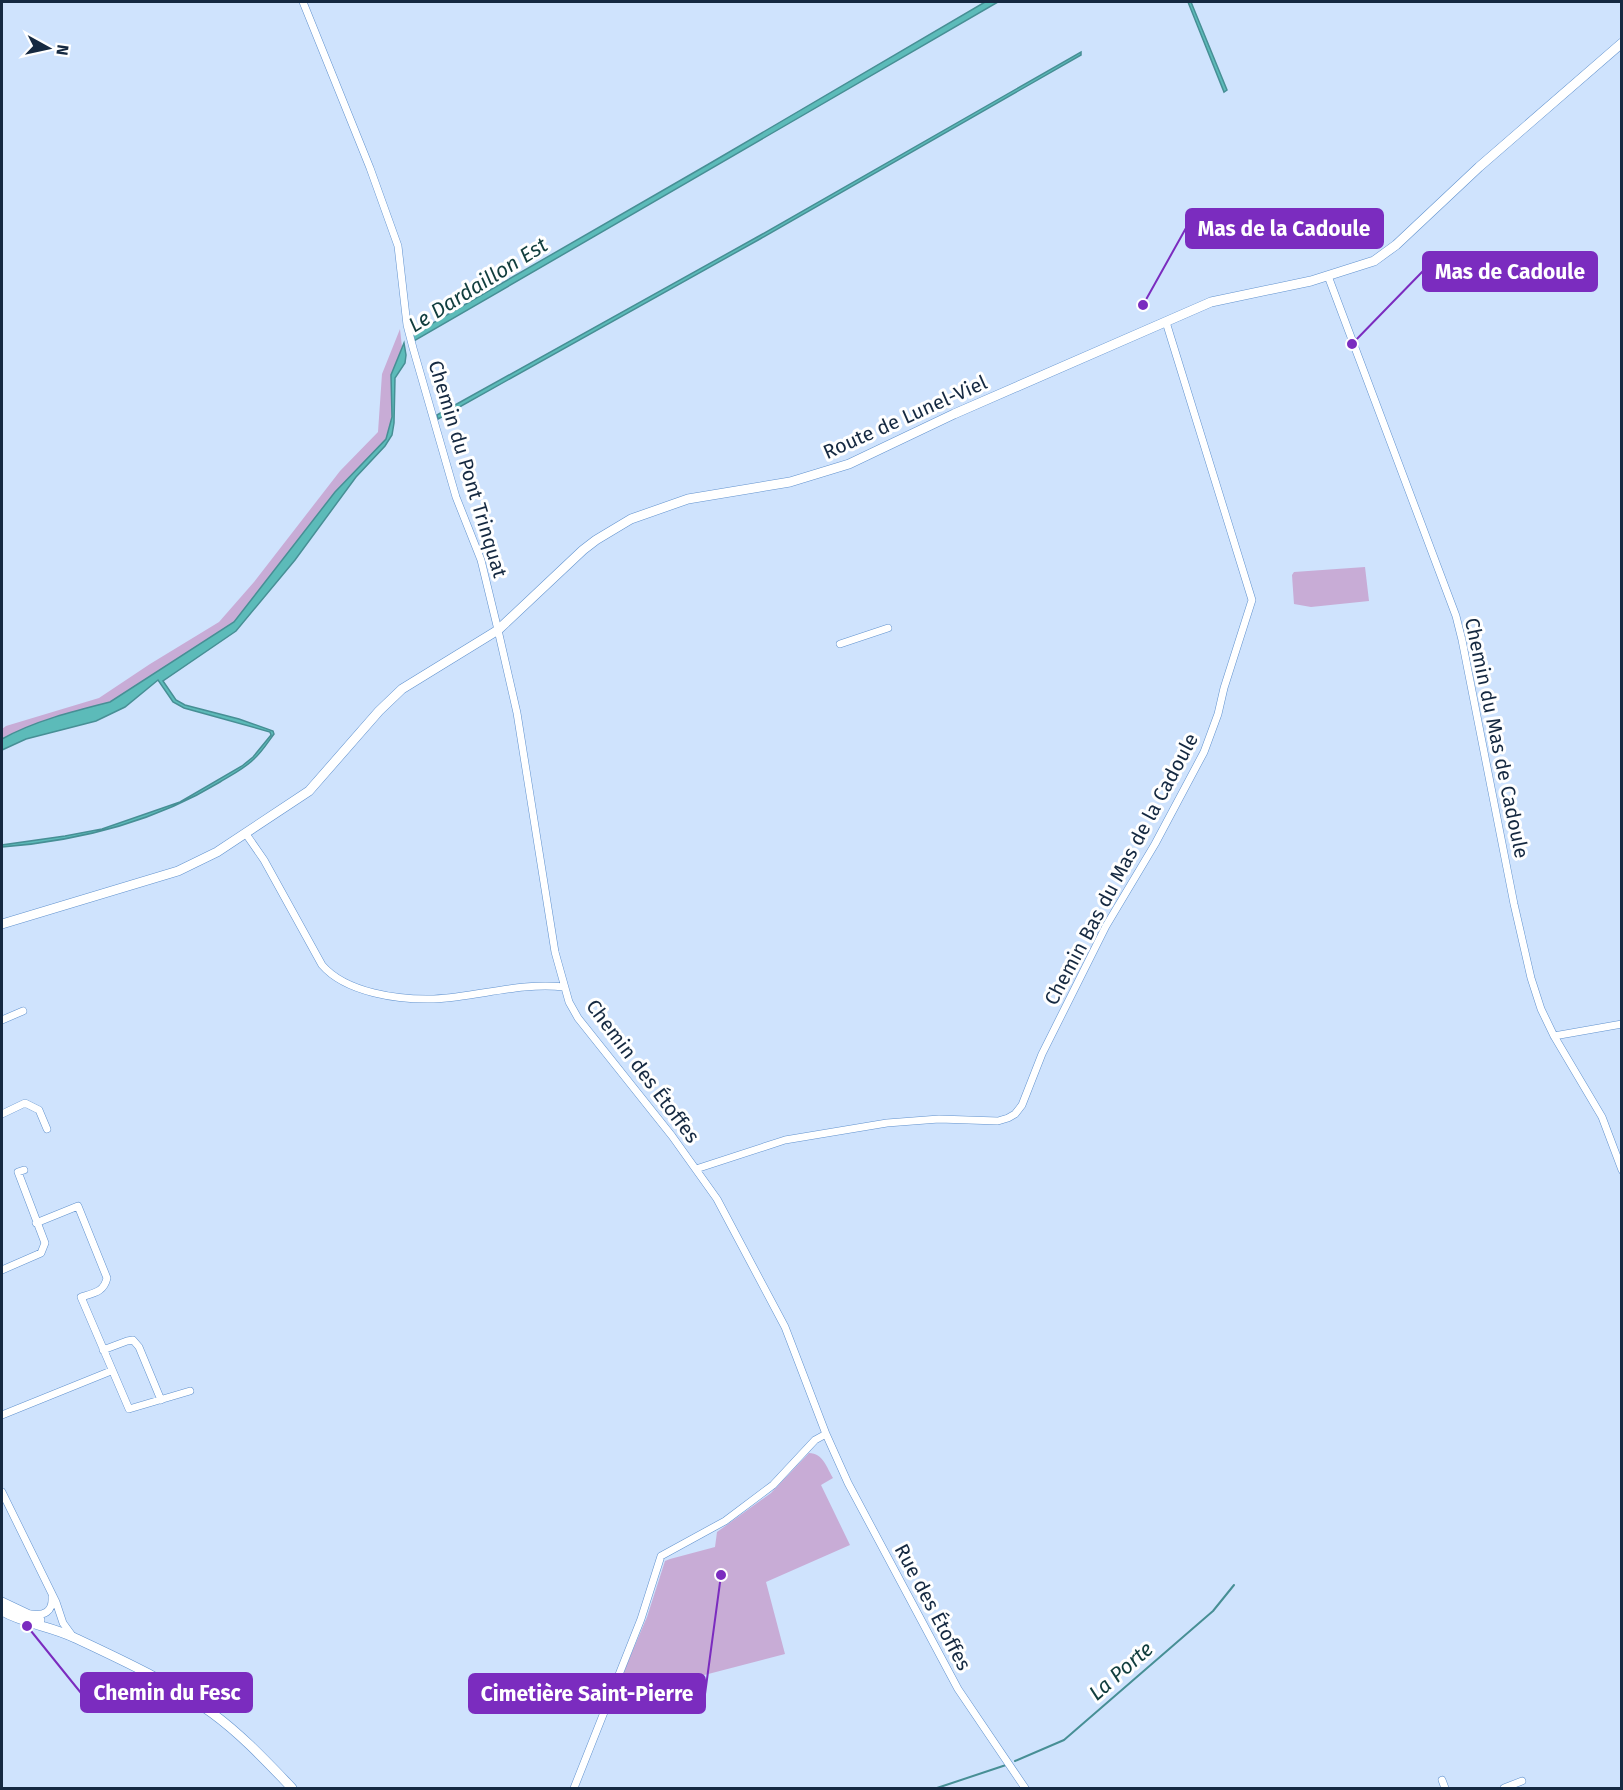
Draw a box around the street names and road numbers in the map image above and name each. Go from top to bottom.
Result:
street label: Chemin du Pont Trinquat [424,358,513,581]
street label: Route de Lunel-Viel [819,370,991,464]
street label: Chemin du Mas de Cadoule [1460,616,1534,860]
street label: Chemin Bas du Mas de la Cadoule [1039,729,1203,1009]
street label: Chemin des Étoffes [581,995,705,1147]
street label: Rue des Étoffes [890,1540,976,1674]

